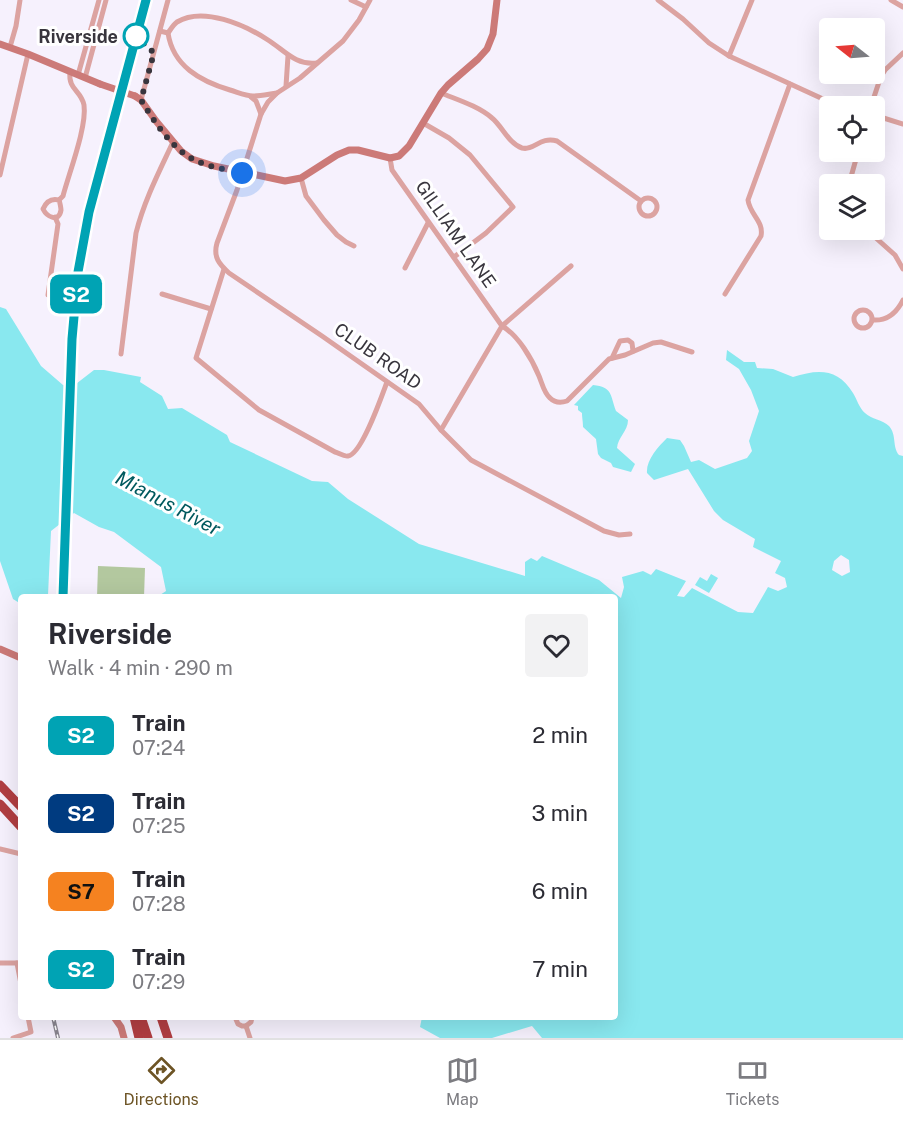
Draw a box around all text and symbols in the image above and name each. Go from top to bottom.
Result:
north arrow [819,18,885,84]
map controls [819,18,885,240]
marker: Riverside [123,23,149,49]
place label: Riverside [38,26,118,47]
button: locate [819,96,885,162]
your location [227,158,257,188]
button: layers [819,174,885,240]
street label: GILLIAM LANE [411,177,501,291]
line badge: S2 [49,274,103,314]
text: S2 [62,282,90,307]
street label: CLUB ROAD [331,318,425,394]
water label: Mianus River [111,465,225,541]
button: heart [525,614,588,677]
text: Riverside [48,617,172,650]
text: Walk · 4 min · 290 m [48,656,233,680]
text: Train [132,710,185,736]
text: 2 min [532,722,588,748]
text: S2 [67,723,95,748]
text: 07:24 [132,736,185,760]
text: Train [132,788,185,814]
text: 3 min [531,800,588,826]
text: S2 [67,801,95,826]
text: 07:25 [132,814,186,838]
text: Train [132,866,185,892]
text: 6 min [532,878,588,904]
text: S7 [67,879,95,904]
text: 07:28 [132,892,186,916]
text: Train [132,944,185,970]
text: 7 min [532,956,588,982]
text: S2 [67,957,95,982]
text: 07:29 [132,970,185,994]
tab: Directions [124,1054,199,1109]
tab: Map [446,1054,479,1109]
tab: Tickets [726,1054,779,1109]

